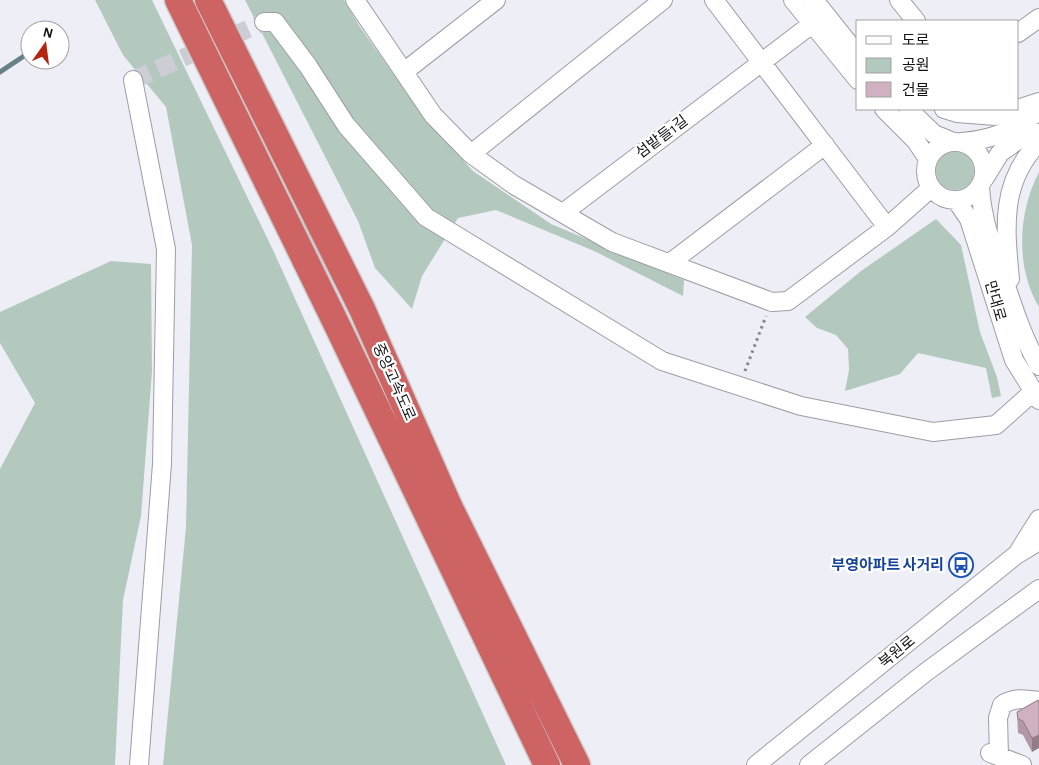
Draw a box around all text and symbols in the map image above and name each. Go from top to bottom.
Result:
north arrow [20,20,70,70]
legend [856,20,1019,110]
text: N [41,25,54,41]
text: 도로 [902,33,930,48]
text: 공원 [902,57,930,73]
text: 건물 [902,82,930,98]
street label: 섬밭들1길 [633,112,691,161]
street label: 만대로 [982,279,1009,323]
street label: 중앙고속도로 [370,341,419,423]
bus stop icon: 부영아파트 사거리 [948,552,974,578]
place label: 부영아파트 사거리 [831,557,944,573]
street label: 북원로 [876,632,918,671]

